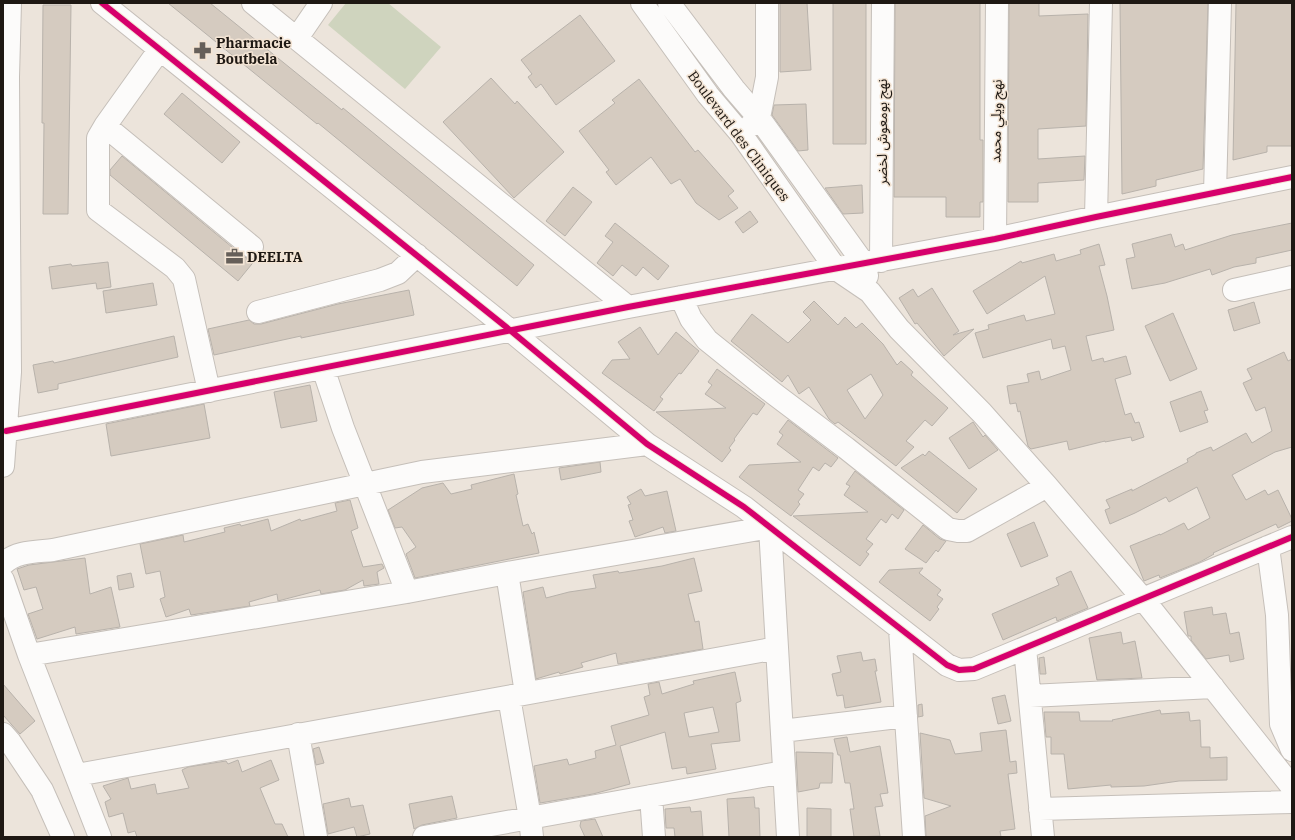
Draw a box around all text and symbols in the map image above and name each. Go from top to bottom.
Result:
place label: Pharmacie Boutbela [216,34,291,68]
pharmacy icon: Pharmacie Boutbela [193,41,213,61]
street label: Boulevard des Cliniques [684,67,794,205]
street label: نهج بومعوش لخضر [873,79,893,186]
street label: نهج ويلي محمد [986,79,1008,163]
office icon: DEELTA [224,247,244,267]
place label: DEELTA [247,248,303,266]

